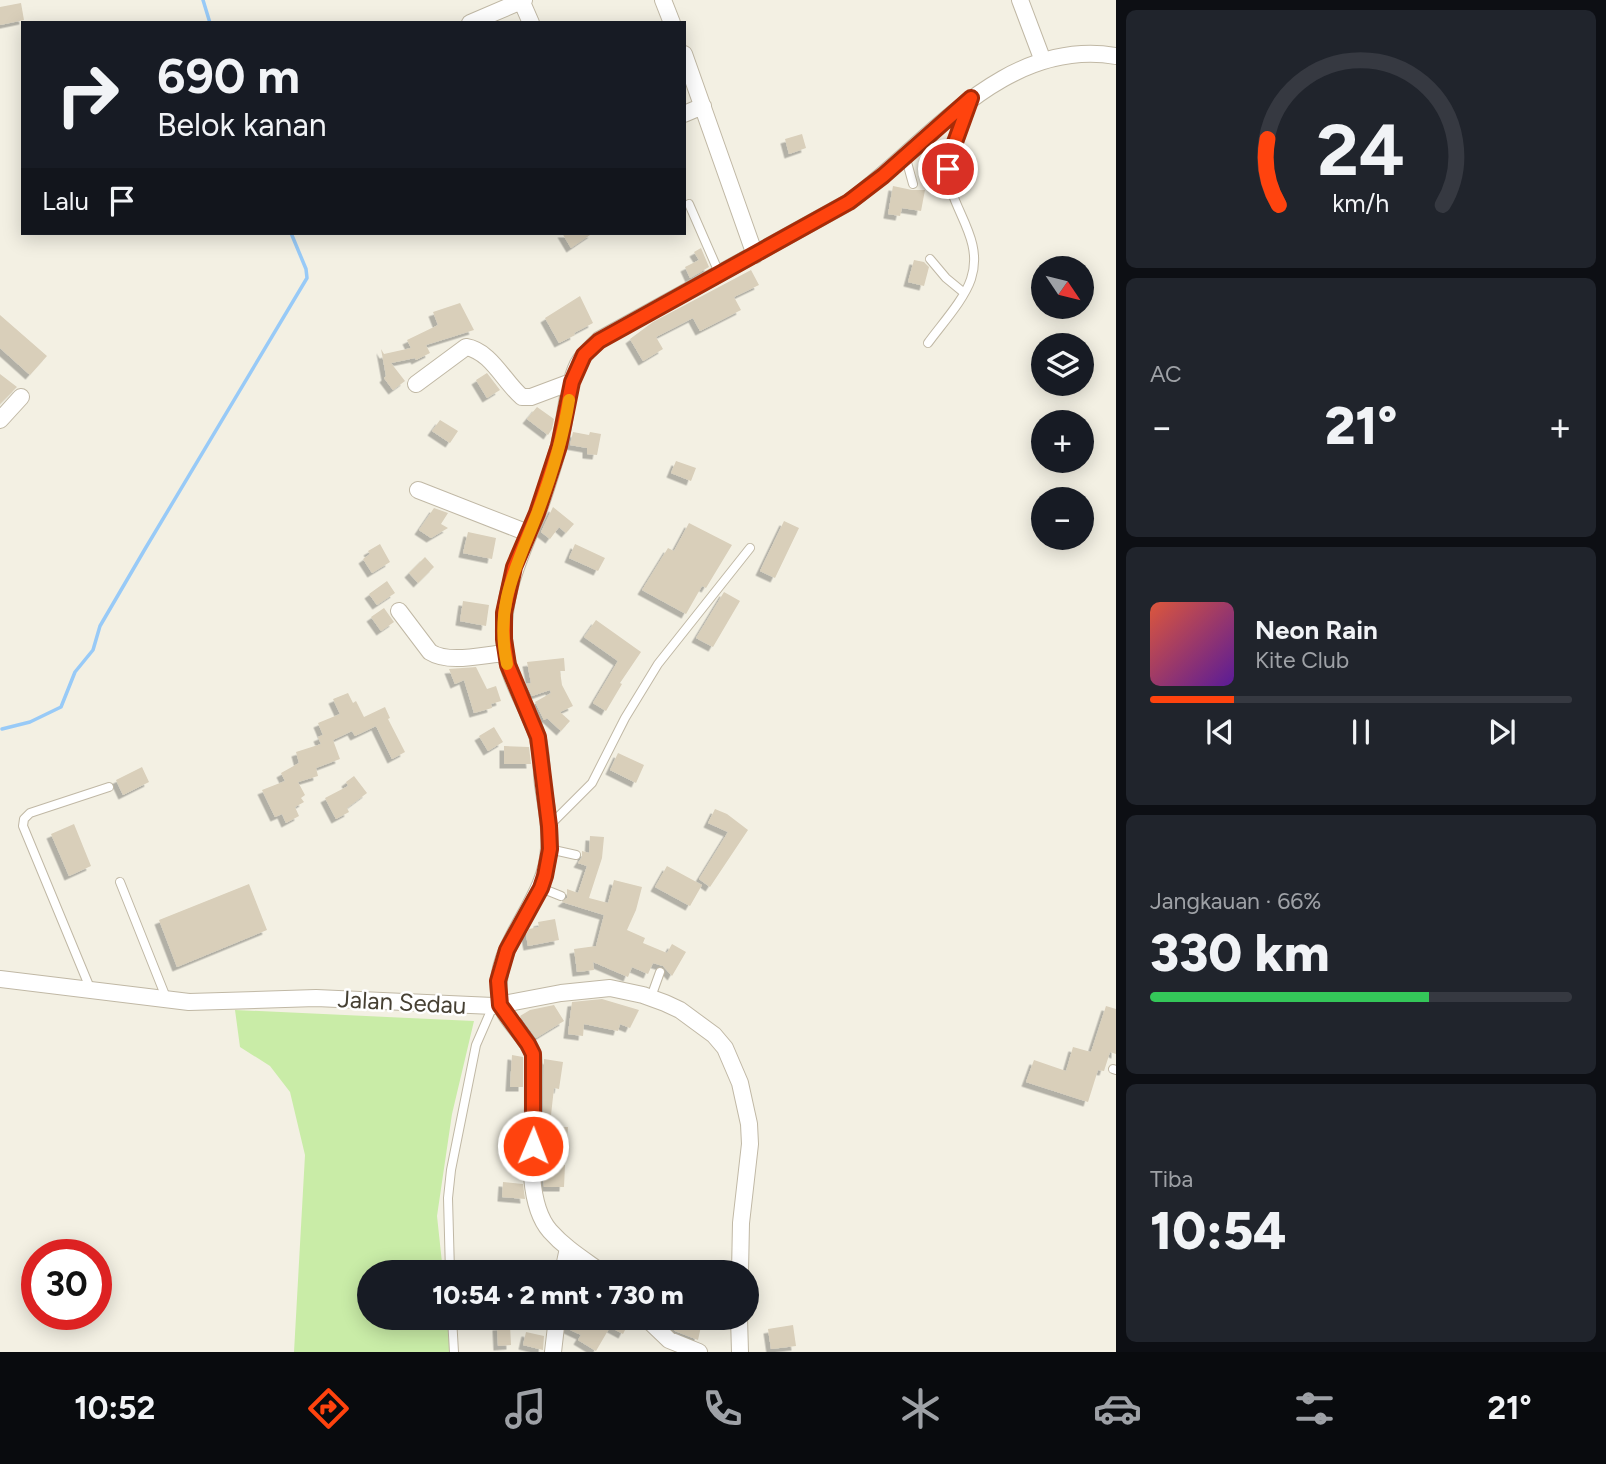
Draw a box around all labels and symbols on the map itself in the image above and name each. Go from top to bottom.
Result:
pin [918,139,978,199]
north arrow [1031,256,1094,318]
street label: Jalan Sedau [337,984,467,1020]
position arrow [496,1109,570,1183]
speed limit sign: 30 [21,1239,112,1330]

